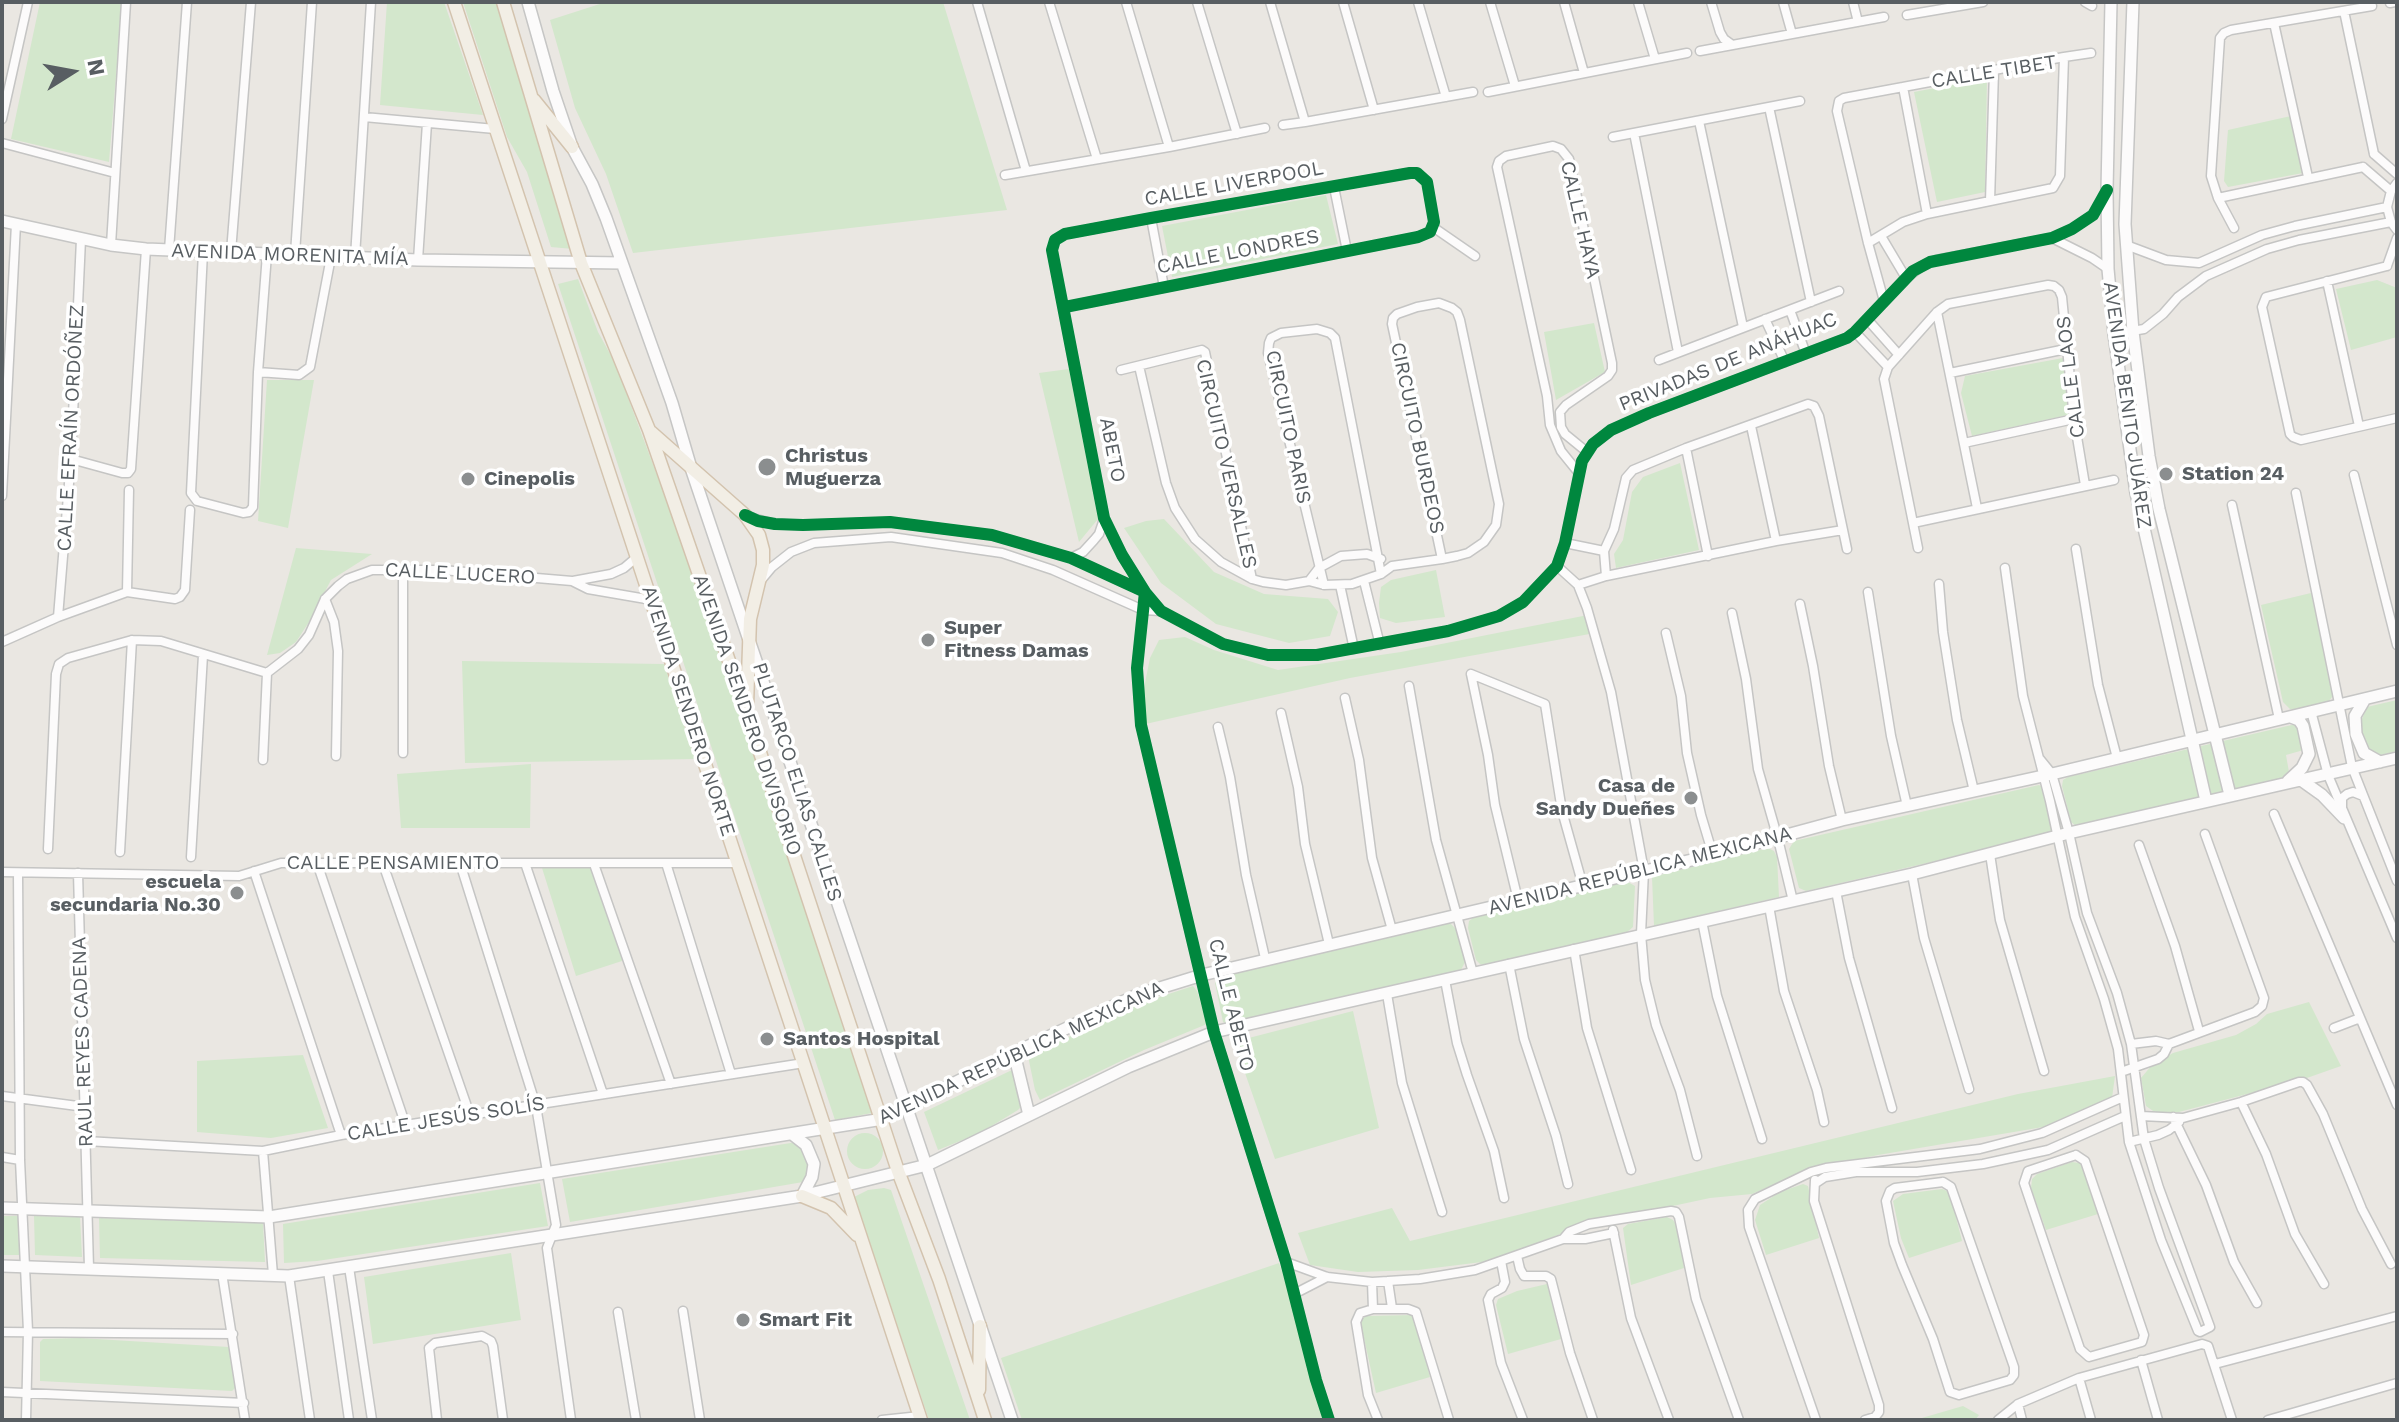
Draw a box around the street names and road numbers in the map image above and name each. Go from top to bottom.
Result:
street label: CALLE TIBET [1930,50,2058,94]
street label: CALLE LIVERPOOL [1143,156,1325,212]
street label: CALLE HAYA [1555,159,1605,281]
street label: CALLE LONDRES [1155,224,1321,280]
street label: AVENIDA MORENITA MÍA [171,239,409,271]
street label: AVENIDA BENITO JUÁREZ [2098,280,2156,530]
street label: CALLE EFRAÍN ORDÓÑEZ [53,304,89,552]
street label: PRIVADAS DE ANÁHUAC [1615,307,1841,417]
street label: CALLE LAOS [2052,315,2090,439]
street label: CIRCUITO BURDEOS [1385,340,1449,536]
street label: CIRCUITO PARIS [1260,348,1316,506]
street label: CIRCUITO VERSALLES [1190,357,1262,571]
street label: ABETO [1094,416,1130,484]
street label: CALLE LUCERO [384,558,536,590]
street label: AVENIDA SENDERO DIVISORIO [687,571,807,859]
street label: AVENIDA SENDERO NORTE [636,583,740,839]
street label: PLUTARCO ELIAS CALLES [747,659,847,905]
street label: AVENIDA REPÚBLICA MEXICANA [1486,822,1794,920]
street label: CALLE PENSAMIENTO [287,851,499,875]
street label: RAUL REYES CADENA [67,936,99,1148]
street label: CALLE ABETO [1203,936,1259,1074]
street label: AVENIDA REPÚBLICA MEXICANA [875,976,1167,1130]
street label: CALLE JESÚS SOLÍS [346,1092,546,1146]

